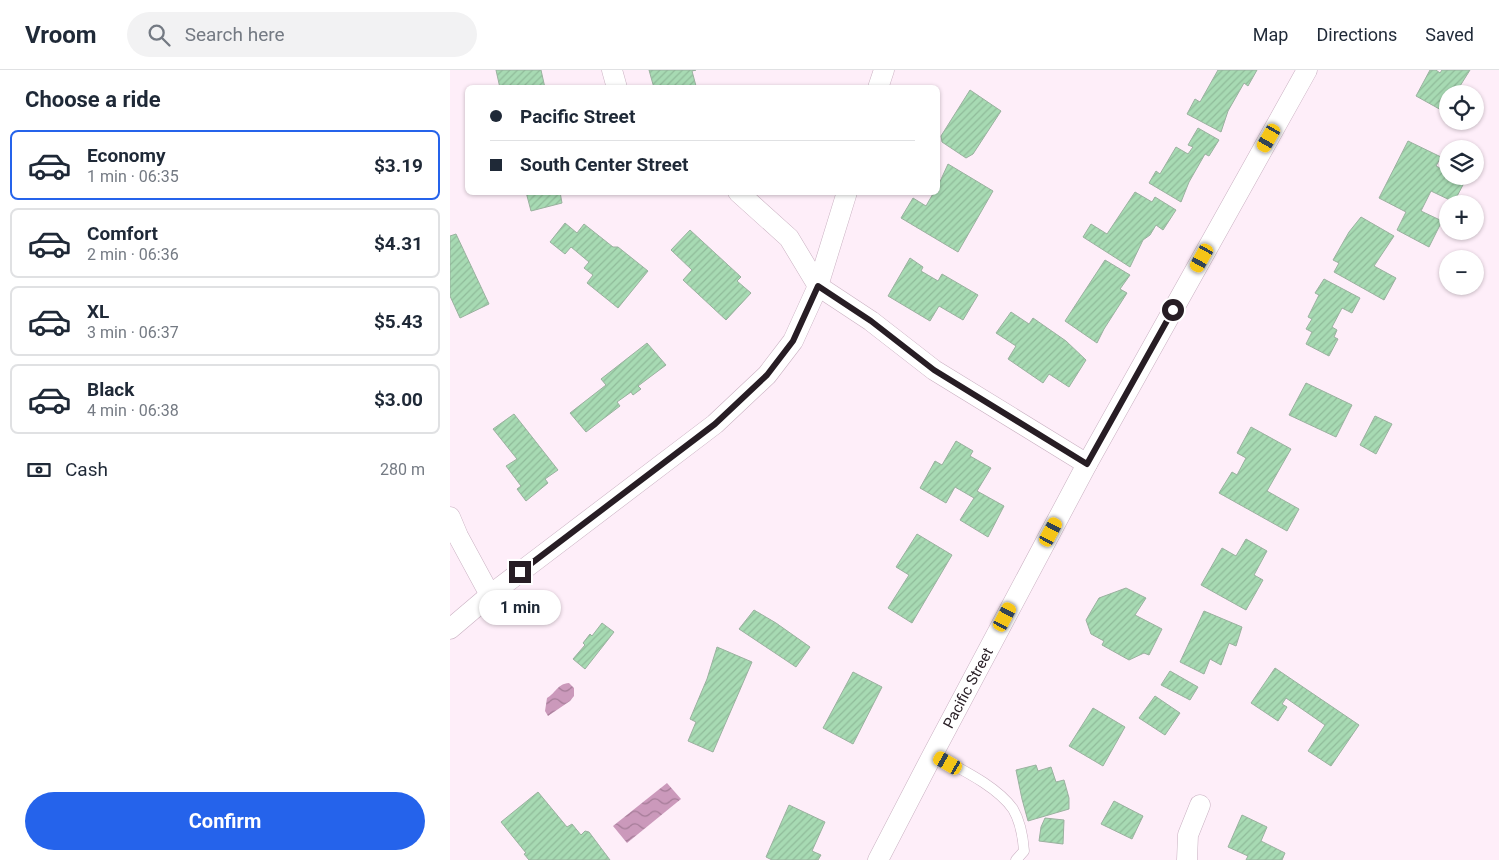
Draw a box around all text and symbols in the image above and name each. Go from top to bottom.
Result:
search box [127,12,477,57]
text: Vroom [25,21,97,49]
icon: search [145,21,173,49]
text: Search here [185,23,285,46]
text: Map [1253,24,1288,45]
text: Directions [1316,24,1397,45]
text: Saved [1425,24,1474,45]
map controls [1439,85,1484,295]
button: locate [1439,85,1484,130]
text: Choose a ride [25,87,161,112]
text: Pacific Street [520,105,635,128]
car [1255,121,1282,155]
button: layers [1439,140,1484,185]
icon: car [27,143,72,188]
text: Economy [87,144,166,167]
text: South Center Street [520,153,688,176]
text: $3.19 [374,154,423,177]
text: 1 min · 06:35 [87,167,179,186]
button: + [1439,195,1484,240]
icon: car [27,221,72,266]
text: Comfort [87,222,158,245]
text: $4.31 [374,232,423,255]
car [1188,241,1215,275]
text: 2 min · 06:36 [87,245,179,264]
button: − [1439,250,1484,295]
icon: car [27,299,72,344]
route start [1162,299,1184,321]
text: XL [87,300,109,323]
text: $5.43 [374,310,423,333]
text: 3 min · 06:37 [87,323,179,342]
icon: car [27,377,72,422]
text: Black [87,378,134,401]
text: $3.00 [374,388,423,411]
text: 4 min · 06:38 [87,401,179,420]
icon: cash [25,456,53,484]
text: Cash [65,458,108,481]
text: 280 m [380,460,425,479]
car [1037,515,1064,549]
route end [509,561,531,583]
callout: 1 min [479,590,561,624]
text: 1 min [500,598,540,617]
car [991,600,1018,634]
street label: Pacific Street [939,645,997,731]
car [931,749,964,777]
button: Confirm [25,792,425,850]

